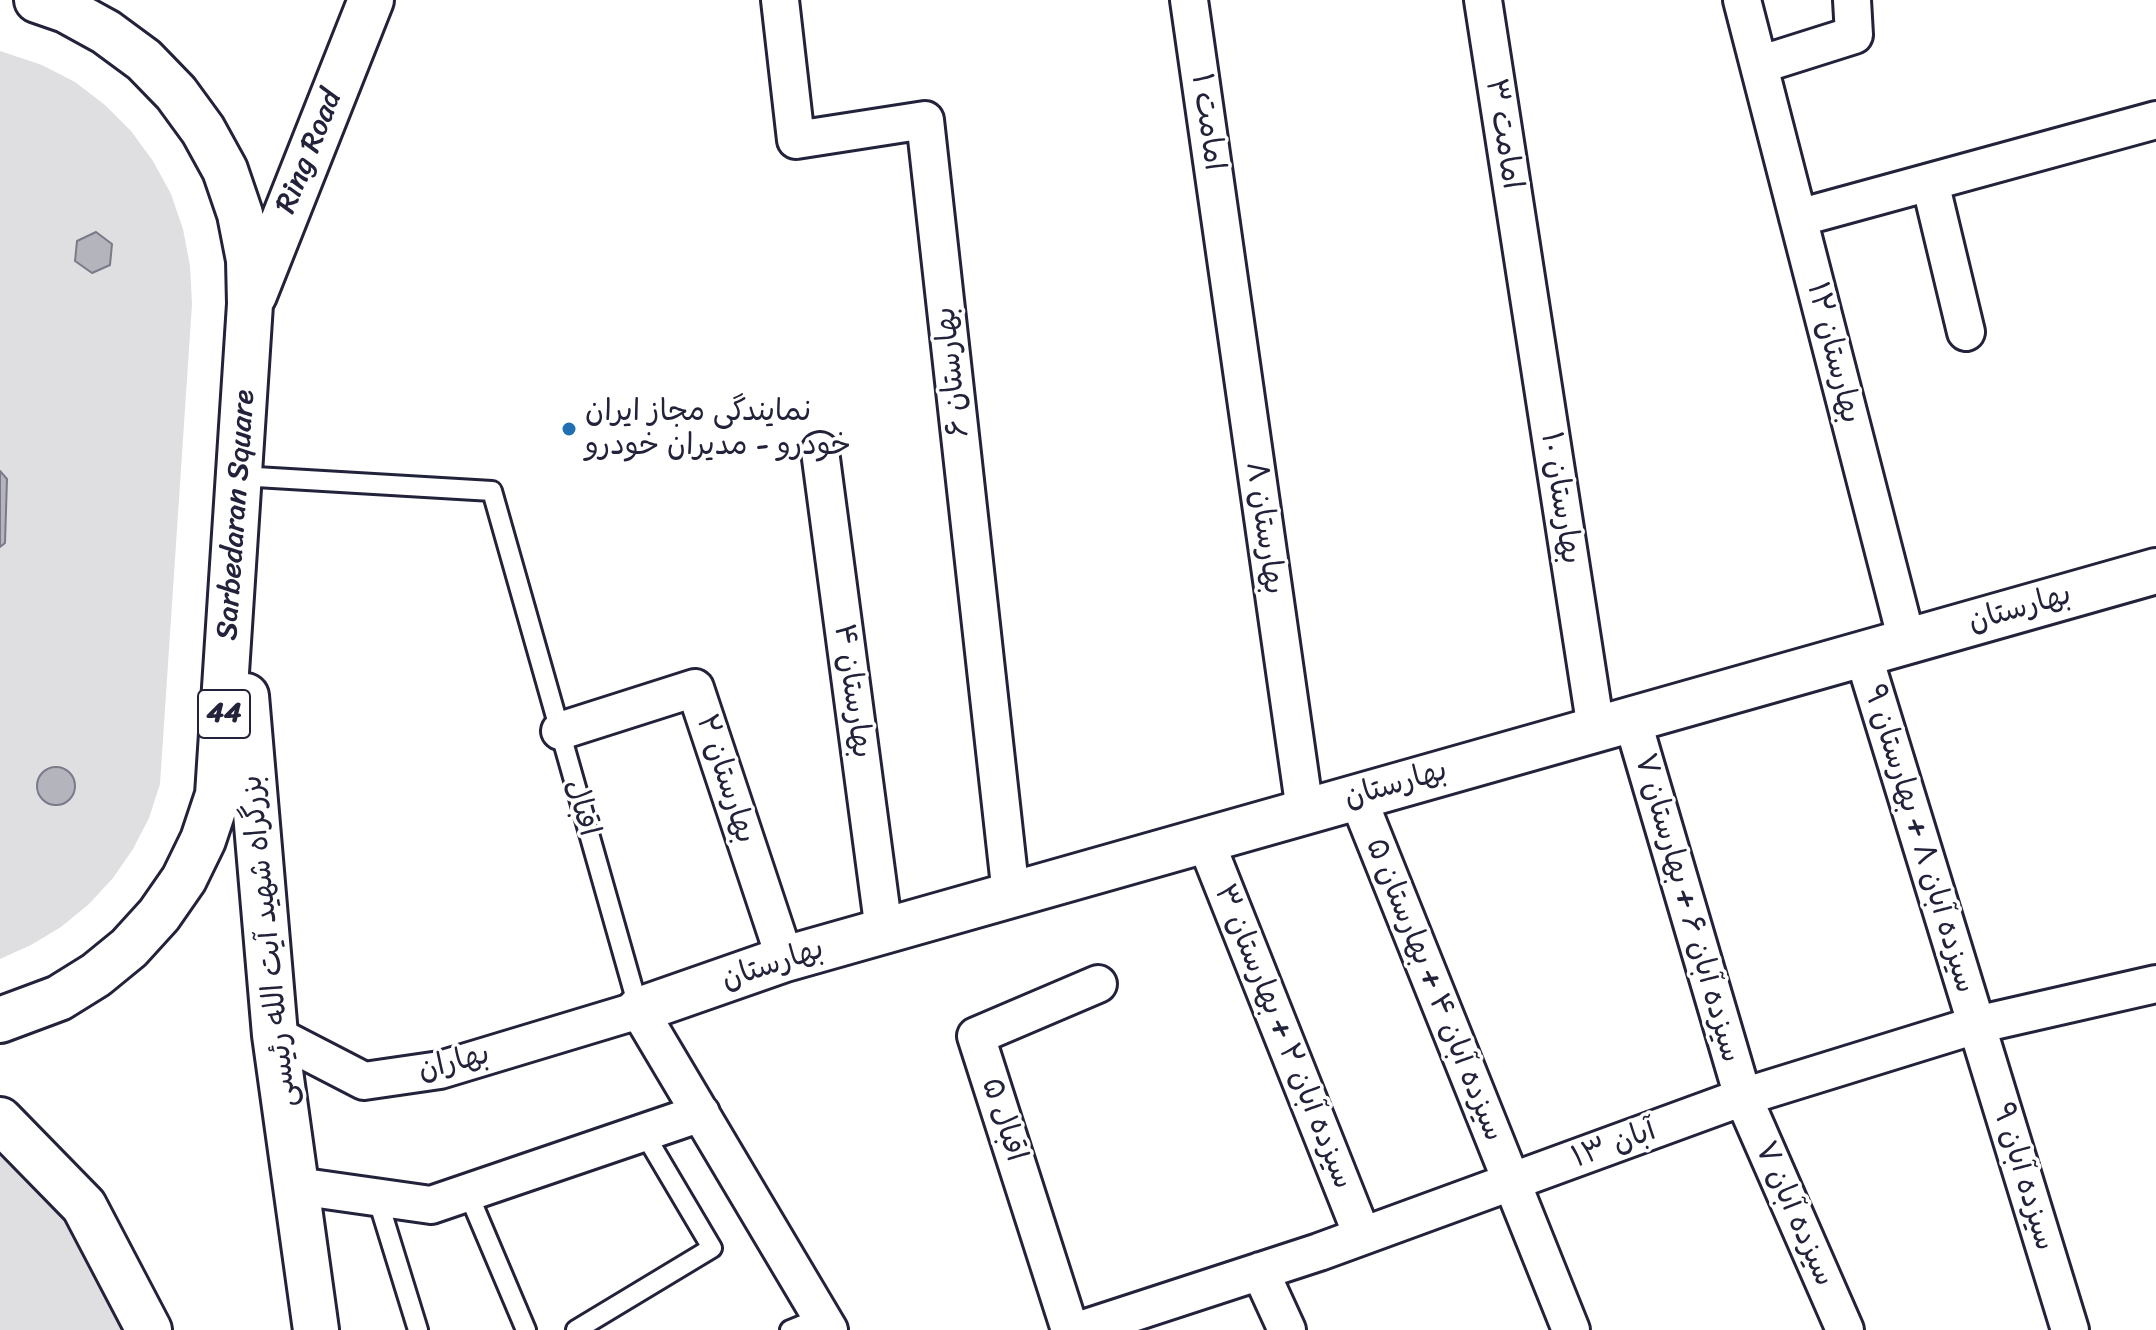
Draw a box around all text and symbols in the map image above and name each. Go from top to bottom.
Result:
street label: امامت ۱ [1182,71,1232,173]
street label: امامت ۳ [1476,76,1530,192]
street label: Ring Road [269,85,351,219]
street label: بهارستان ۱۲ [1798,279,1868,427]
street label: بهارستان ۶ [928,305,978,439]
street label: Sarbedaran Square [210,388,264,642]
place label: نمایندگی مجاز ایران خودرو - مدیران خودرو [585,394,851,464]
marker: نمایندگی مجاز ایران خودرو - مدیران خودرو [560,420,578,438]
street label: بهارستان ۱۰ [1532,429,1588,567]
street label: بهارستان ۸ [1237,459,1291,597]
street label: بهارستان [1964,577,2076,641]
street label: بهارستان ۴ [825,621,879,761]
street label: سیزده آبان ۸ + بهارستان ۹ [1855,681,1983,997]
road number: 44 [198,690,250,738]
street label: بهارستان ۲ [687,710,763,848]
street label: سیزده آبان ۶ + بهارستان ۷ [1626,749,1748,1067]
street label: بهارستان [1340,753,1452,817]
street label: بزرگراه شهید آیت الله رئیسی [235,773,305,1109]
street label: اقبال [556,776,606,840]
street label: سیزده آبان ۴ + بهارستان ۵ [1357,833,1511,1147]
street label: سیزده آبان ۲ + بهارستان ۳ [1205,879,1361,1195]
street label: بهارستان [717,932,829,998]
street label: بهاران [415,1037,493,1089]
street label: اقبال ۵ [973,1074,1033,1166]
street label: سیزده آبان ۹ [1984,1099,2062,1255]
street label: ۱۳ آبان [1567,1113,1661,1177]
street label: سیزده آبان ۷ [1746,1136,1842,1292]

